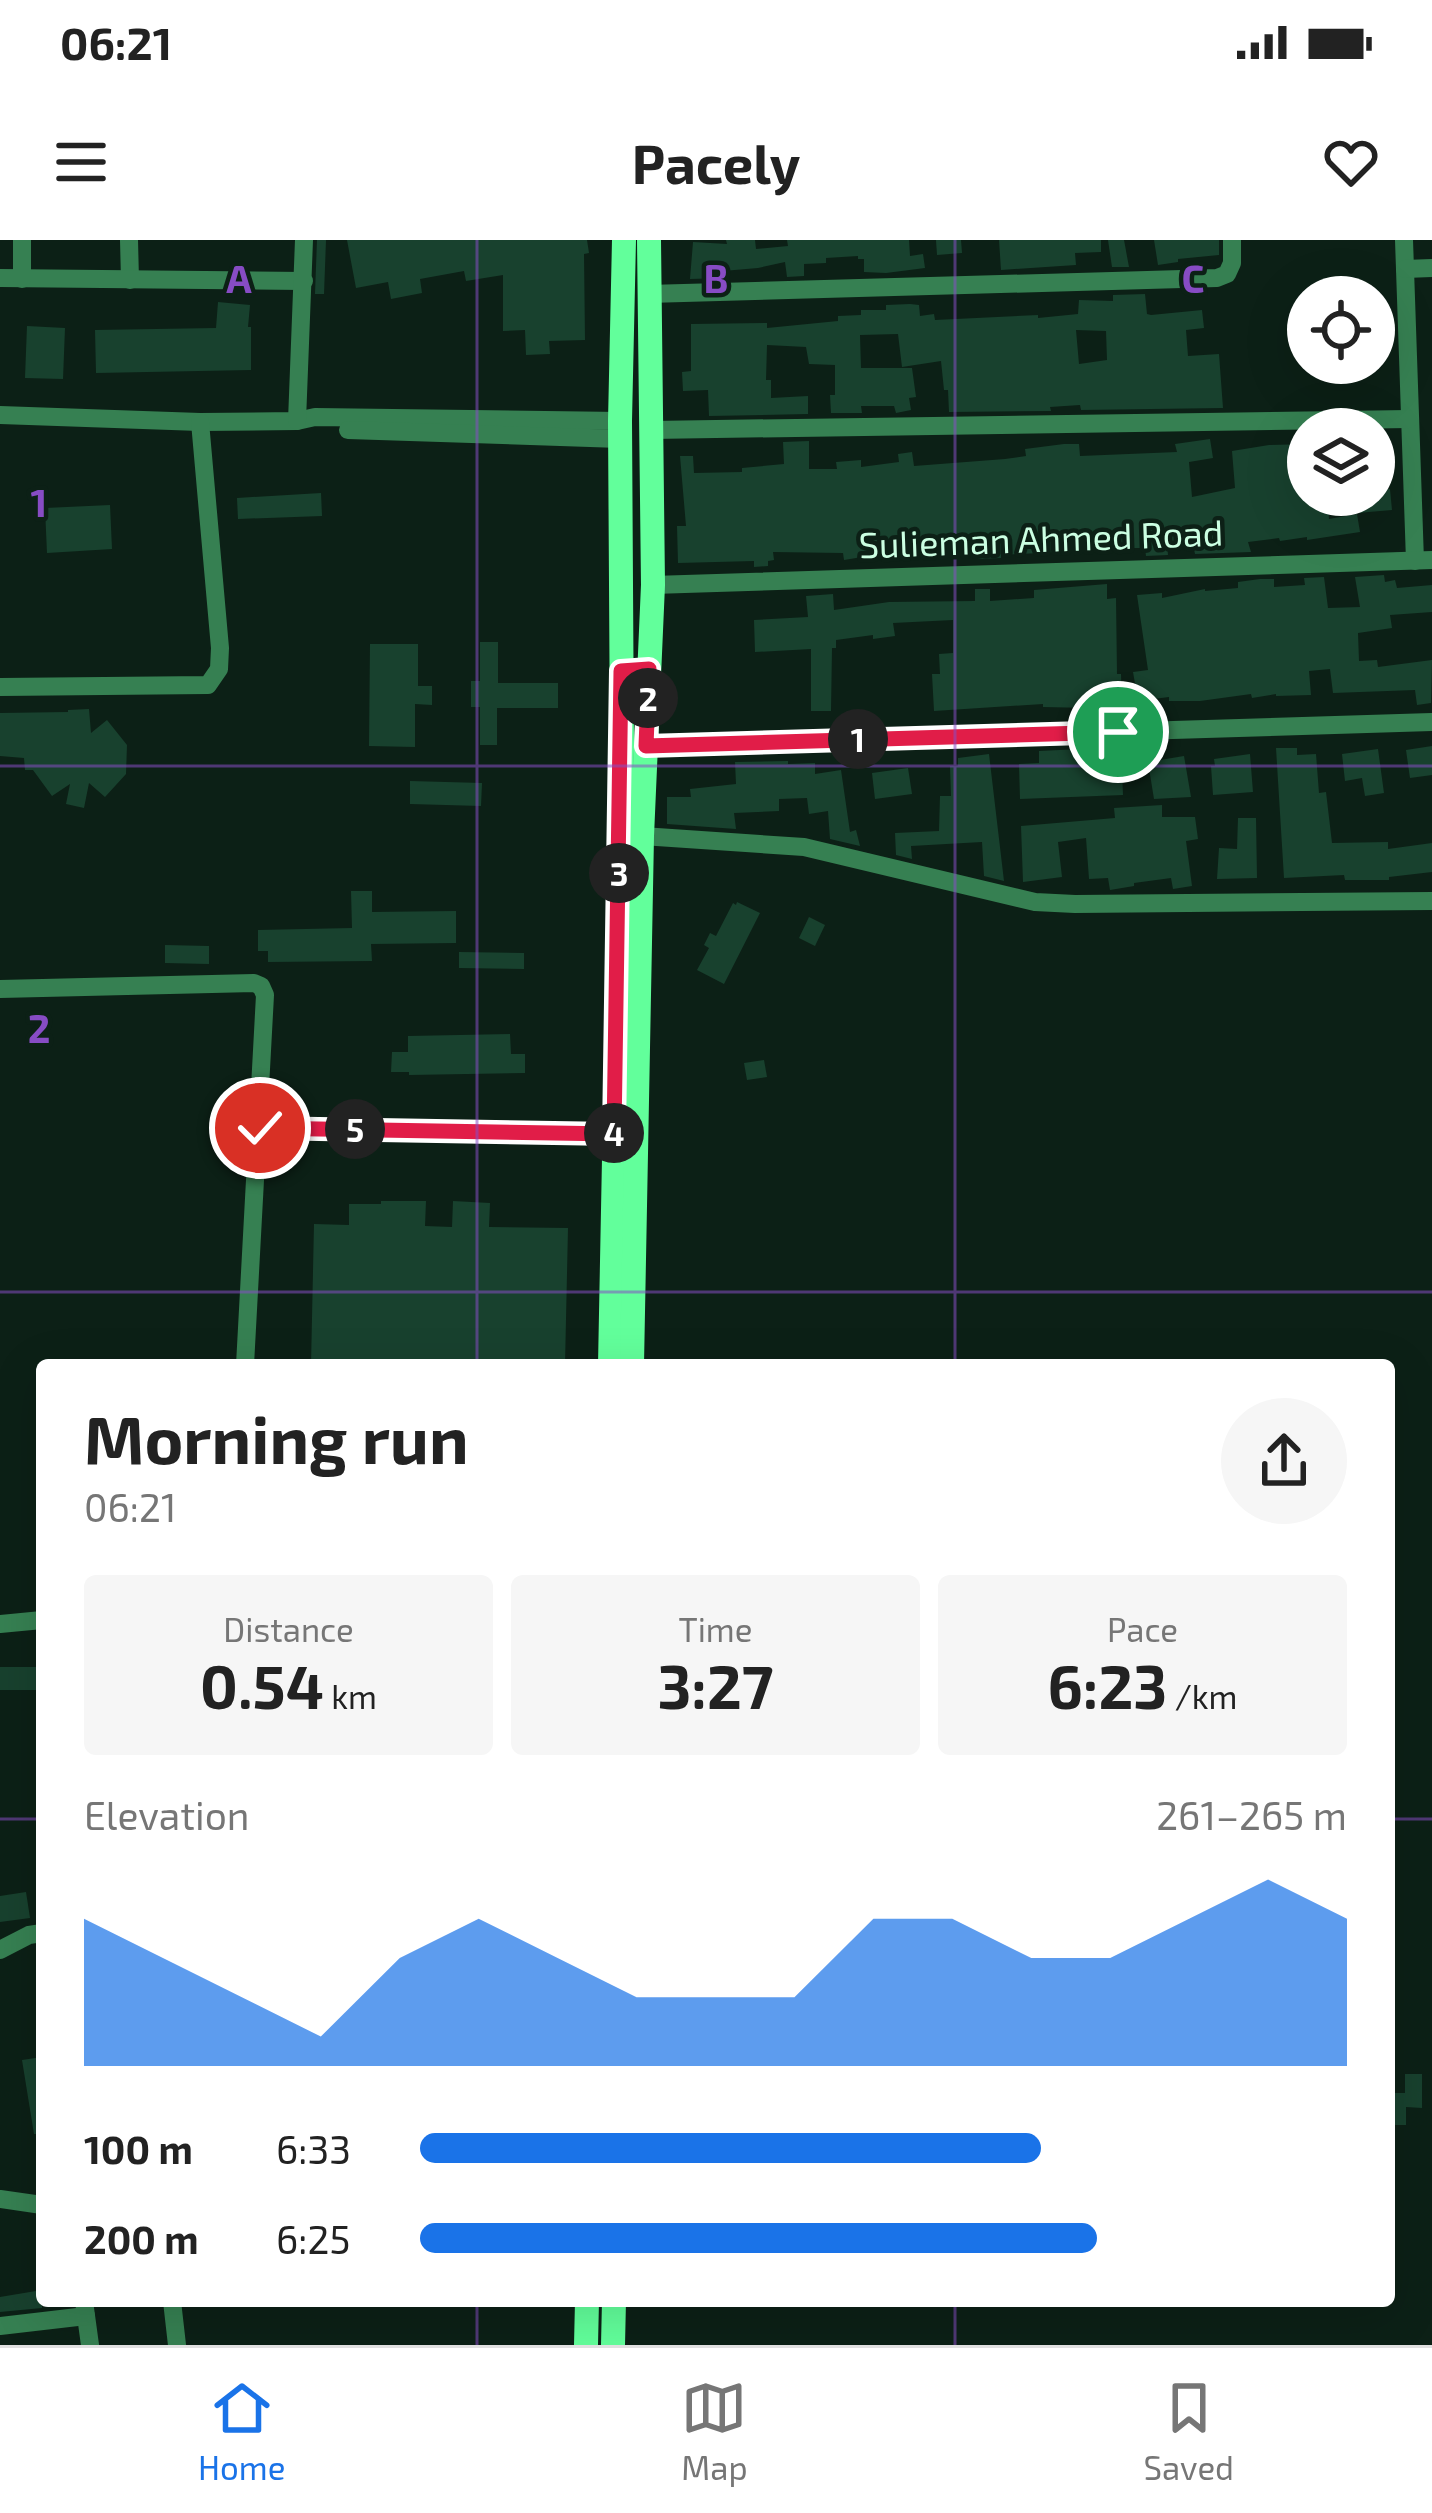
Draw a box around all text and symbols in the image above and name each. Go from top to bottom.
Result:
text: 06:21 [60,15,172,69]
icon: menu [48,129,114,195]
icon: heart [1318,129,1384,195]
text: Pacely [632,130,800,195]
text: A [226,254,252,301]
text: B [704,254,728,301]
text: C [1182,254,1204,301]
map controls [1287,276,1395,516]
button: locate [1287,276,1395,384]
button: layers [1287,408,1395,516]
text: 1 [31,478,47,525]
street label: Sulieman Ahmed Road [858,510,1224,565]
pin: 2 [618,668,678,728]
text: 2 [638,678,658,718]
pin [1067,681,1169,783]
icon: arrive [1085,699,1151,765]
pin: 1 [828,709,888,769]
text: 1 [851,719,865,759]
pin: 3 [589,843,649,903]
text: 3 [610,853,628,893]
text: 2 [28,1004,50,1051]
pin [209,1077,311,1179]
icon: check [227,1095,293,1161]
pin: 5 [325,1099,385,1159]
pin: 4 [584,1103,644,1163]
text: 5 [346,1109,364,1149]
text: 4 [603,1113,625,1153]
text: Morning run [84,1398,469,1477]
button: share [1221,1398,1347,1524]
text: 06:21 [84,1483,176,1530]
text: Distance [223,1609,354,1649]
text: Time [679,1609,753,1649]
text: Pace [1107,1609,1178,1649]
text: 0.54 [200,1649,324,1721]
text: 3:27 [658,1649,773,1721]
text: 6:23 [1048,1649,1167,1721]
text: km [324,1676,377,1716]
text: /km [1167,1676,1237,1716]
text: Elevation [84,1791,249,1838]
text: 261–265 m [1156,1791,1347,1838]
text: 100 m [84,2125,193,2172]
text: 6:33 [276,2125,351,2172]
text: 200 m [84,2215,199,2262]
text: 6:25 [276,2215,350,2262]
tab: Home [198,2375,285,2487]
tab: Map [681,2375,748,2487]
tab: Saved [1143,2375,1234,2487]

